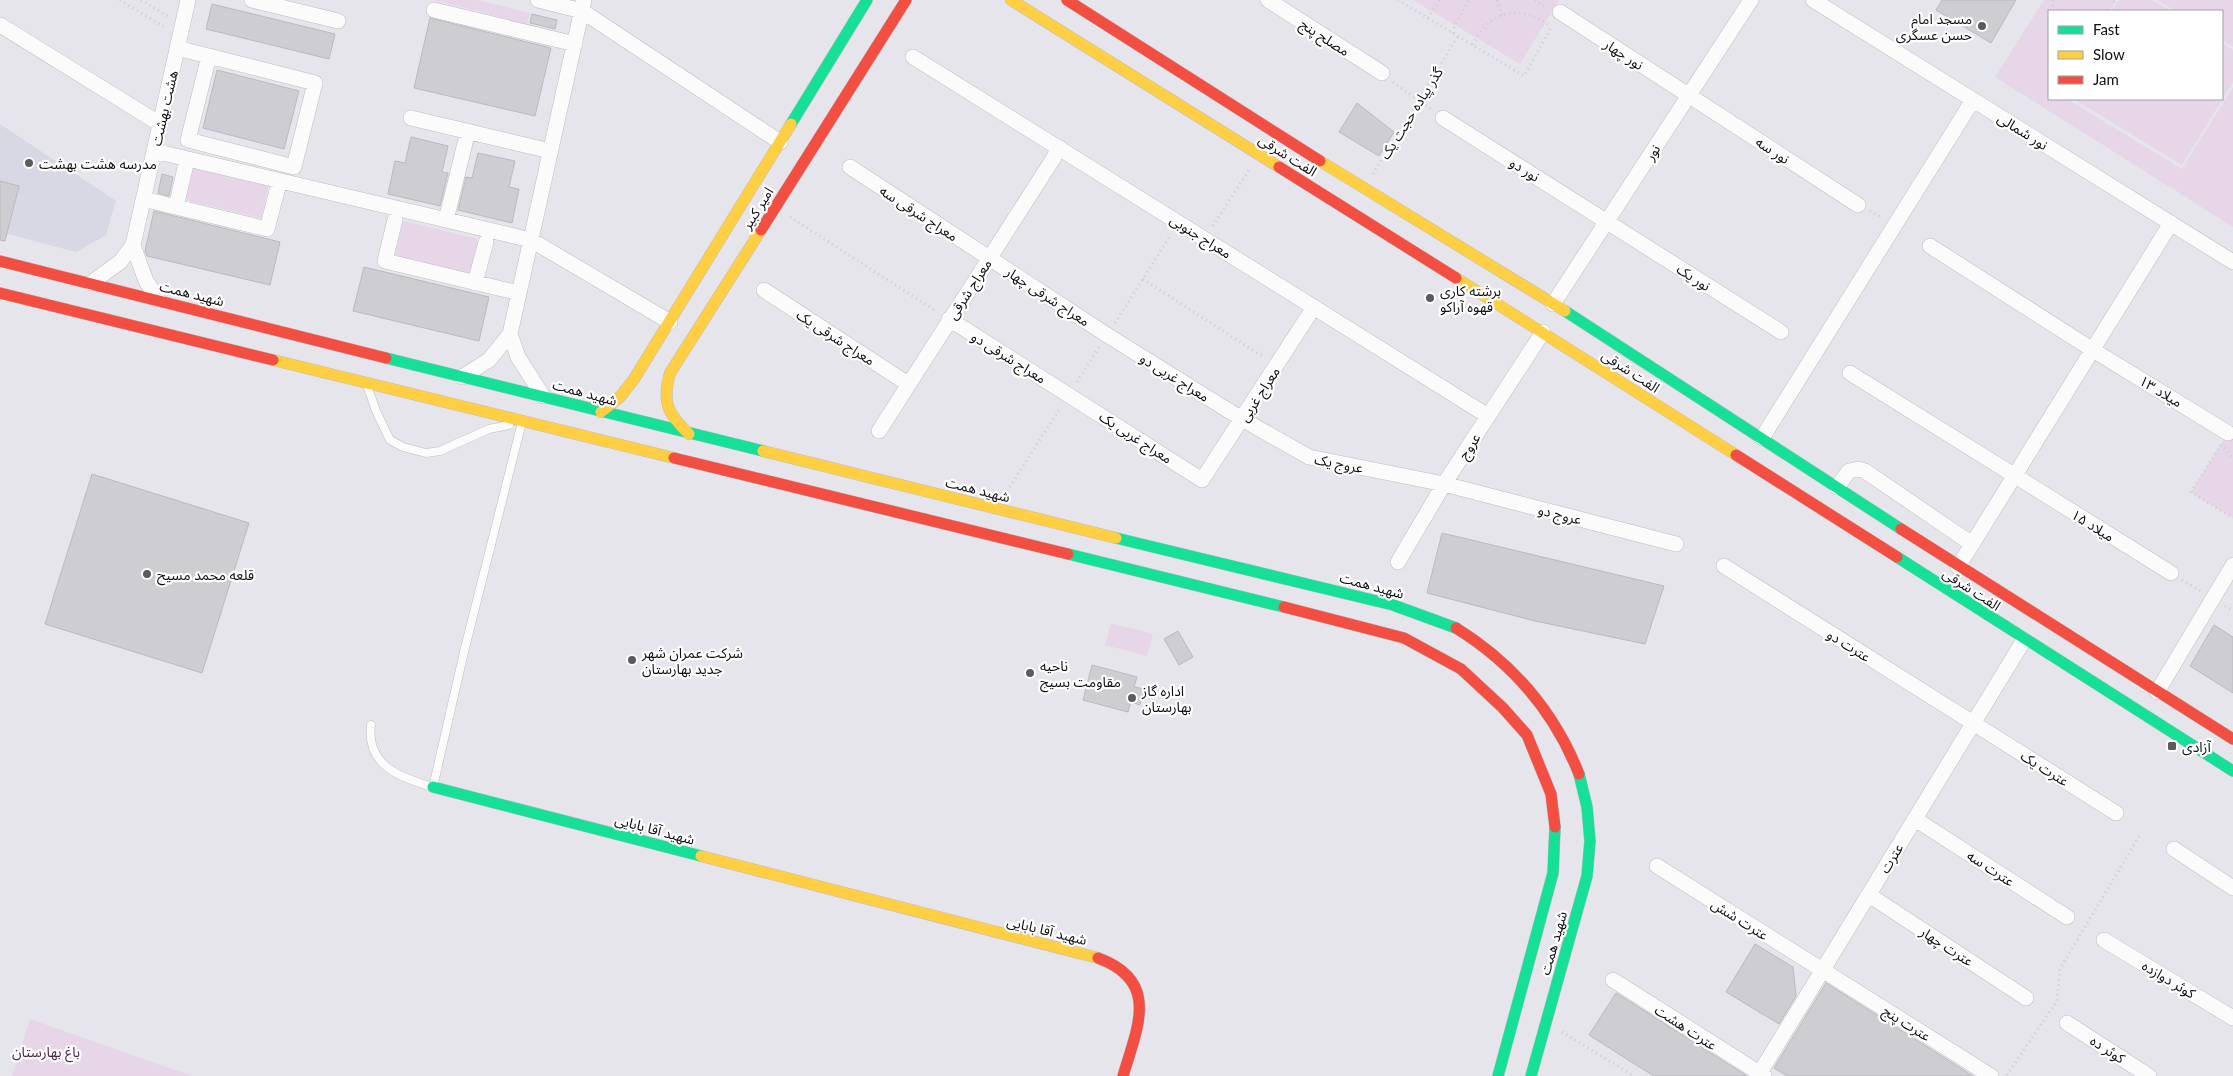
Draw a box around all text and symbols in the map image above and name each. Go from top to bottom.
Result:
place label: مسجد امام حسن عسگری [1896,10,1972,44]
legend [2048,10,2223,100]
street label: مصلح پنج [1295,15,1353,62]
marker: مسجد امام حسن عسگری [1976,20,1988,32]
text: Fast [2093,20,2120,38]
street label: نور چهار [1599,34,1647,75]
text: Slow [2093,45,2125,63]
street label: گذر پیاده حجت یک [1376,64,1448,163]
street label: هشت بهشت [147,69,182,148]
text: Jam [2093,70,2119,88]
street label: نور شمالی [1994,109,2052,154]
street label: الفت شرقی [1255,130,1320,180]
street label: نور سه [1752,133,1793,168]
street label: نور [1640,141,1664,165]
street label: نور دو [1506,153,1543,186]
place label: مدرسه هشت بهشت [39,155,157,173]
marker: مدرسه هشت بهشت [23,157,35,169]
street label: معراج شرقی سه [875,181,961,247]
street label: امیر کبیر [737,184,777,234]
street label: معراج جنوبی [1165,210,1235,264]
street label: معراج شرقی [943,256,997,324]
street label: نور یک [1673,260,1714,295]
street label: معراج شرقی چهار [1000,262,1093,332]
street label: شهید همت [158,277,226,310]
place label: برشته کاری قهوه آراکو [1440,282,1501,316]
marker: برشته کاری قهوه آراکو [1424,292,1436,304]
street label: معراج شرقی یک [792,305,878,371]
street label: معراج شرقی دو [967,327,1049,389]
street label: الفت شرقی [1598,346,1663,397]
street label: معراج غربی دو [1136,349,1213,408]
street label: معراج غربی [1235,363,1286,426]
street label: میلاد ۱۳ [2136,372,2186,411]
street label: شهید همت [551,375,619,410]
street label: معراج غربی یک [1095,407,1176,469]
street label: عروج [1454,430,1486,464]
street label: عروج یک [1313,450,1365,479]
street label: شهید همت [944,473,1012,506]
street label: عروج دو [1536,500,1584,531]
street label: میلاد ۱۵ [2068,505,2118,545]
street label: الفت شرقی [1939,564,2004,615]
place label: قلعه محمد مسیح [157,566,254,586]
marker: قلعه محمد مسیح [141,568,153,580]
street label: شهید همت [1338,568,1406,603]
street label: عترت دو [1824,625,1874,666]
place label: شرکت عمران شهر جدید بهارستان [641,644,743,678]
marker: شرکت عمران شهر جدید بهارستان [626,654,638,666]
place label: ناحیه مقاومت بسیج [1040,657,1121,693]
marker: ناحیه مقاومت بسیج [1024,667,1036,679]
place label: اداره گاز بهارستان [1141,682,1192,716]
marker: اداره گاز بهارستان [1126,692,1138,704]
place label: آزادی [2182,738,2212,756]
marker: آزادی [2166,740,2178,752]
street label: عترت یک [2017,747,2072,790]
street label: شهید آقا بابایی [613,810,697,849]
street label: عترت [1876,840,1907,876]
street label: عترت سه [1964,846,2018,890]
street label: عترت شش [1708,895,1772,944]
street label: شهید همت [1536,909,1571,977]
street label: شهید آقا بابایی [1005,912,1089,949]
street label: عترت چهار [1915,922,1977,971]
street label: کوثر دوازده [2139,957,2199,1002]
street label: عترت هشت [1651,1001,1720,1054]
street label: عترت پنج [1878,1002,1934,1047]
street label: کوثر ده [2087,1032,2129,1067]
park label: باغ بهارستان [12,1043,80,1063]

